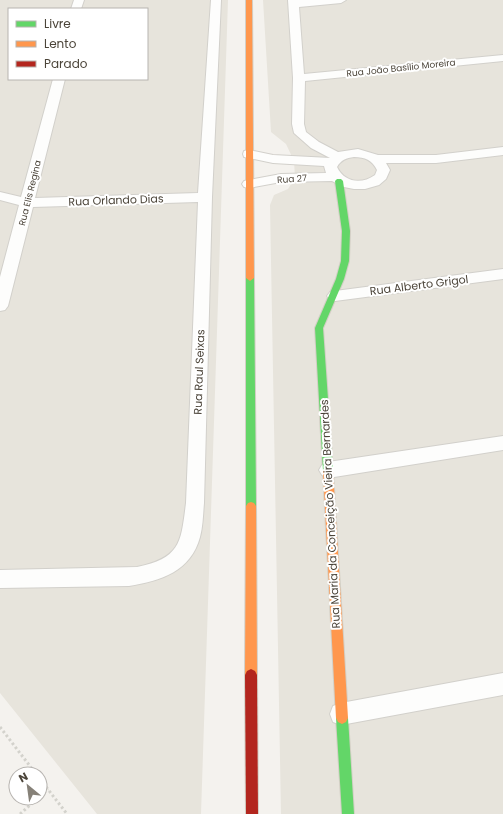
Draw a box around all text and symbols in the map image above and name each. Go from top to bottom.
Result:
legend [8,8,148,80]
text: Livre [44,15,71,32]
text: Lento [44,35,77,52]
text: Parado [44,55,88,72]
street label: Rua João Basílio Moreira [346,56,456,80]
street label: Rua Elis Regina [16,159,44,227]
street label: Rua 27 [277,172,307,186]
street label: Rua Orlando Dias [68,190,164,210]
street label: Rua Alberto Grigol [369,271,469,299]
street label: Rua Raul Seixas [190,329,208,415]
street label: Rua Maria da Conceição Vieira Bernardes [316,399,344,629]
north arrow [8,766,48,806]
text: N [16,768,31,786]

